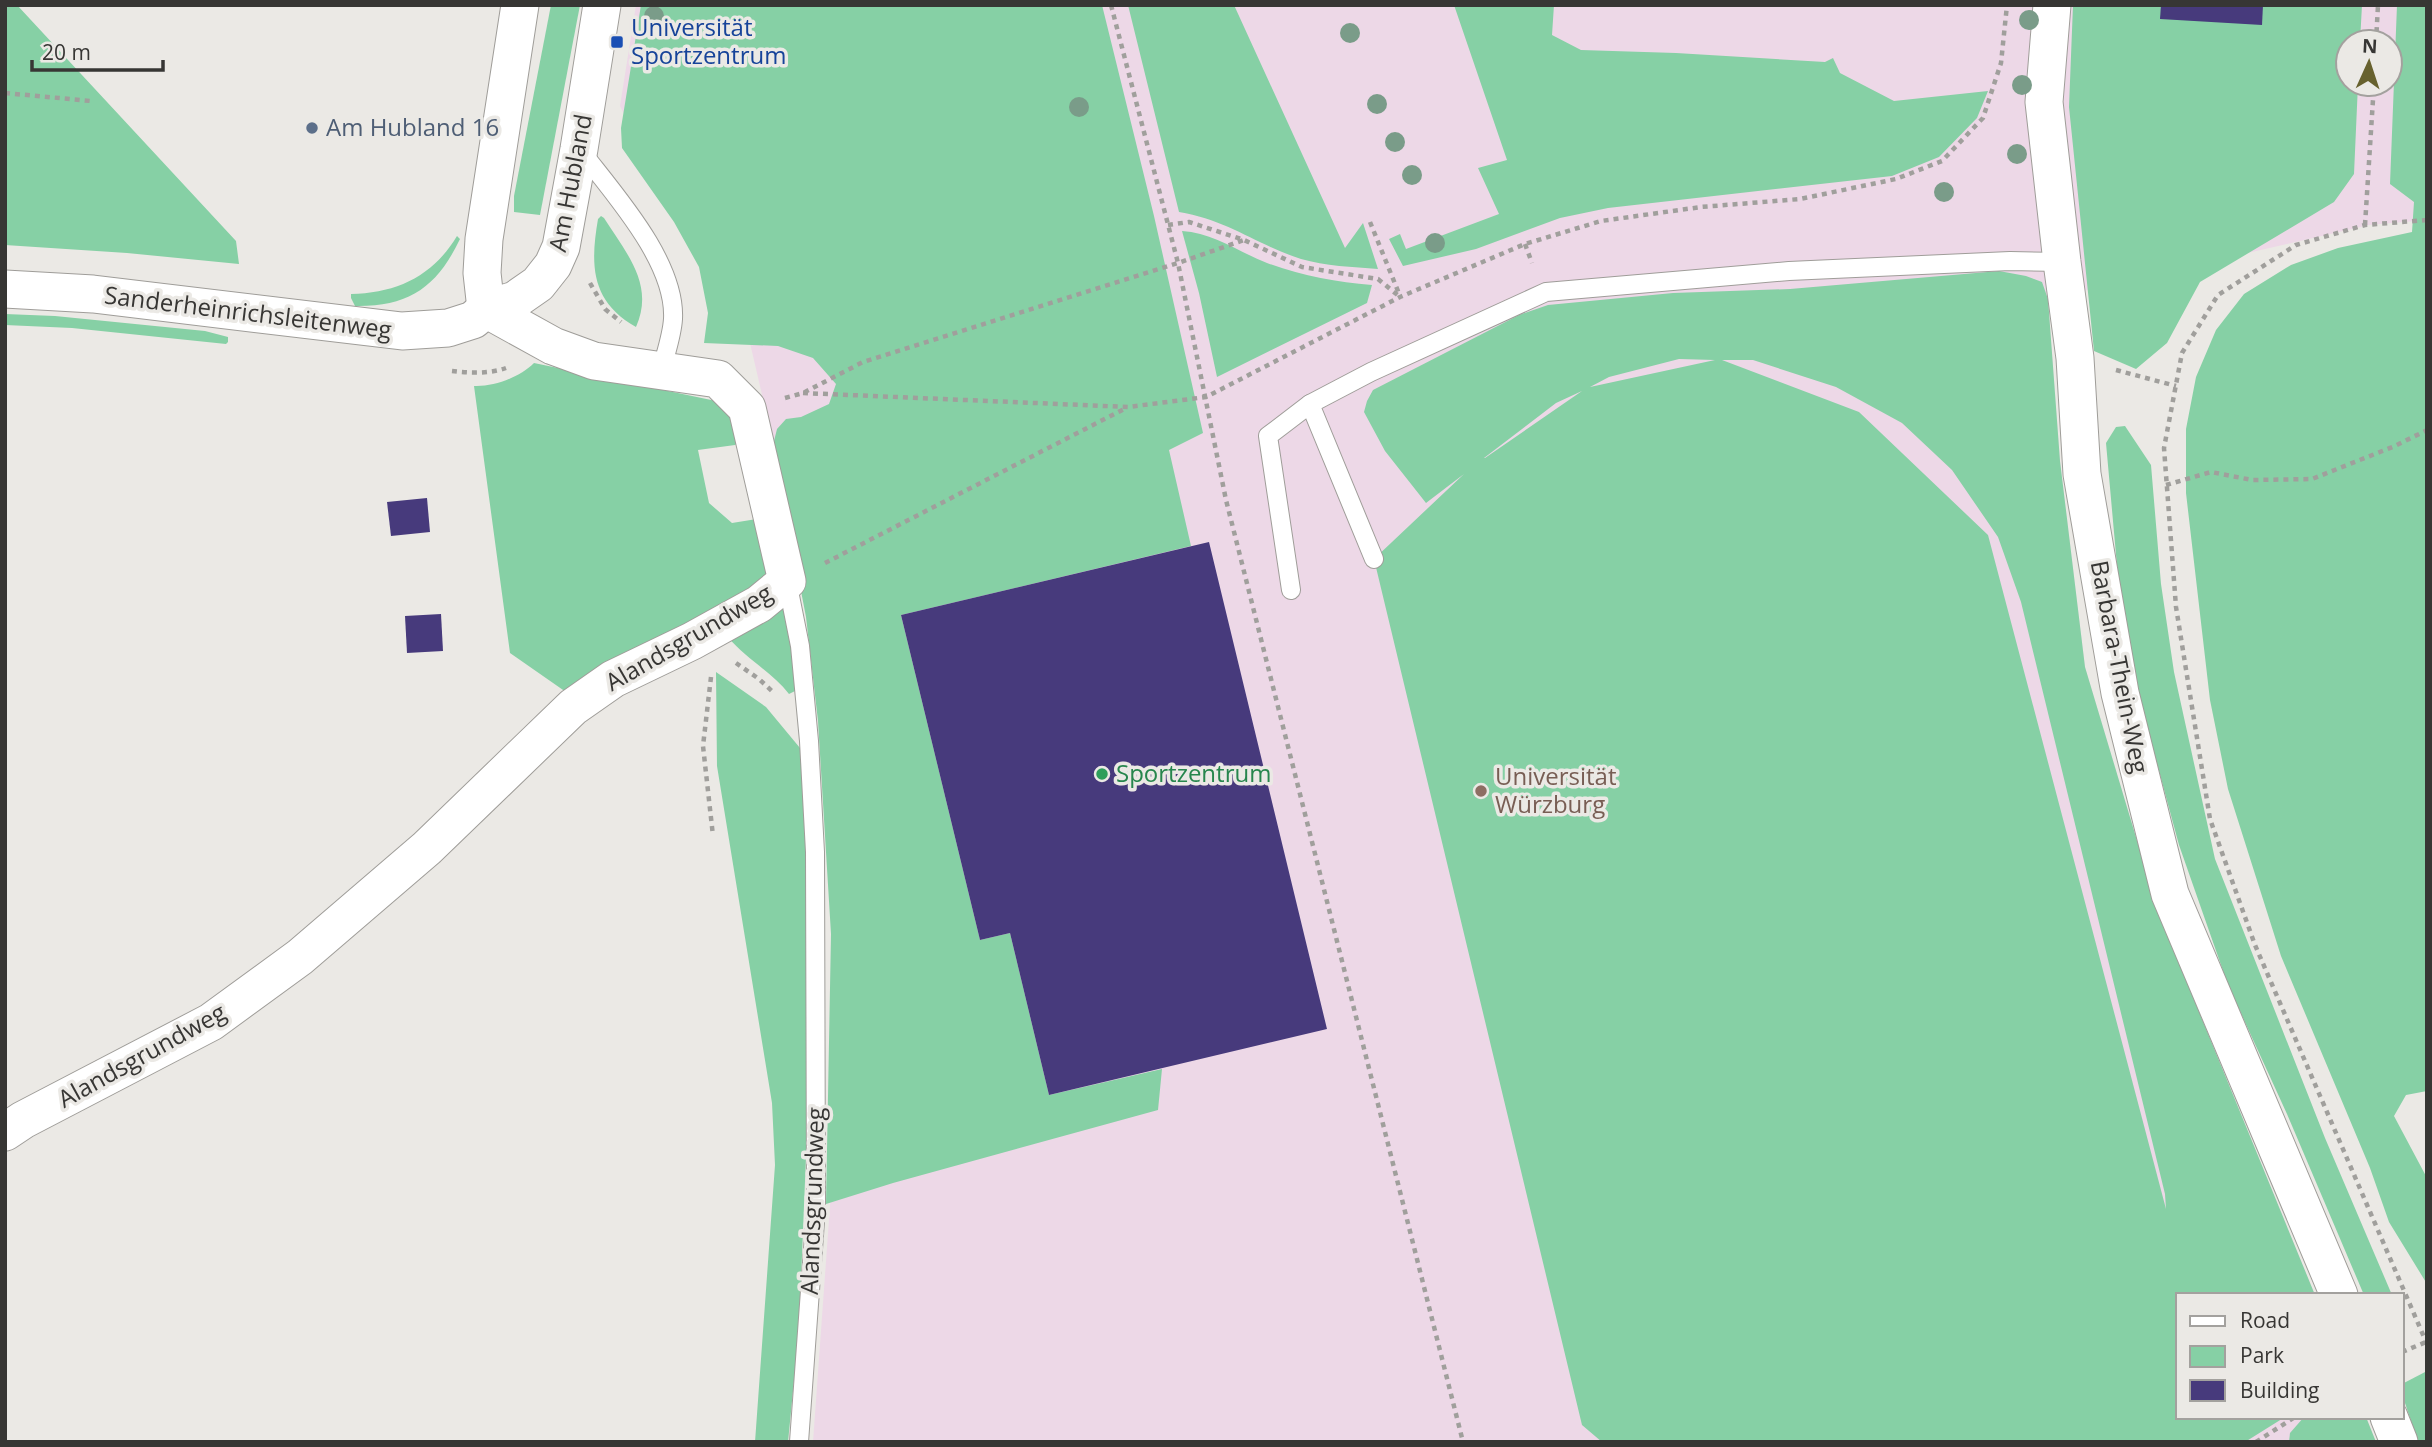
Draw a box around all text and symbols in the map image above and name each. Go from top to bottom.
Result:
place label: Universität Sportzentrum [631,10,786,71]
scale bar [32,28,163,72]
north arrow [2334,28,2404,98]
text: N [2361,33,2378,59]
marker: Universität Sportzentrum [609,34,625,50]
text: 20 m [42,38,91,66]
place label: Am Hubland 16 [326,110,499,143]
street label: Am Hubland [540,111,599,254]
marker: Am Hubland 16 [304,120,320,136]
street label: Sanderheinrichsleitenweg [103,278,394,346]
street label: Barbara-Thein-Weg [2084,557,2157,776]
street label: Alandsgrundweg [599,576,778,698]
place label: Sportzentrum [1116,756,1271,789]
place label: Universität Würzburg [1495,759,1617,820]
marker: Sportzentrum [1094,766,1110,782]
marker: Universität Würzburg [1473,783,1489,799]
street label: Alandsgrundweg [51,995,231,1115]
street label: Alandsgrundweg [792,1107,831,1295]
legend [2176,1293,2404,1419]
text: Road [2240,1306,2290,1334]
text: Park [2240,1341,2284,1369]
text: Building [2240,1376,2319,1404]

